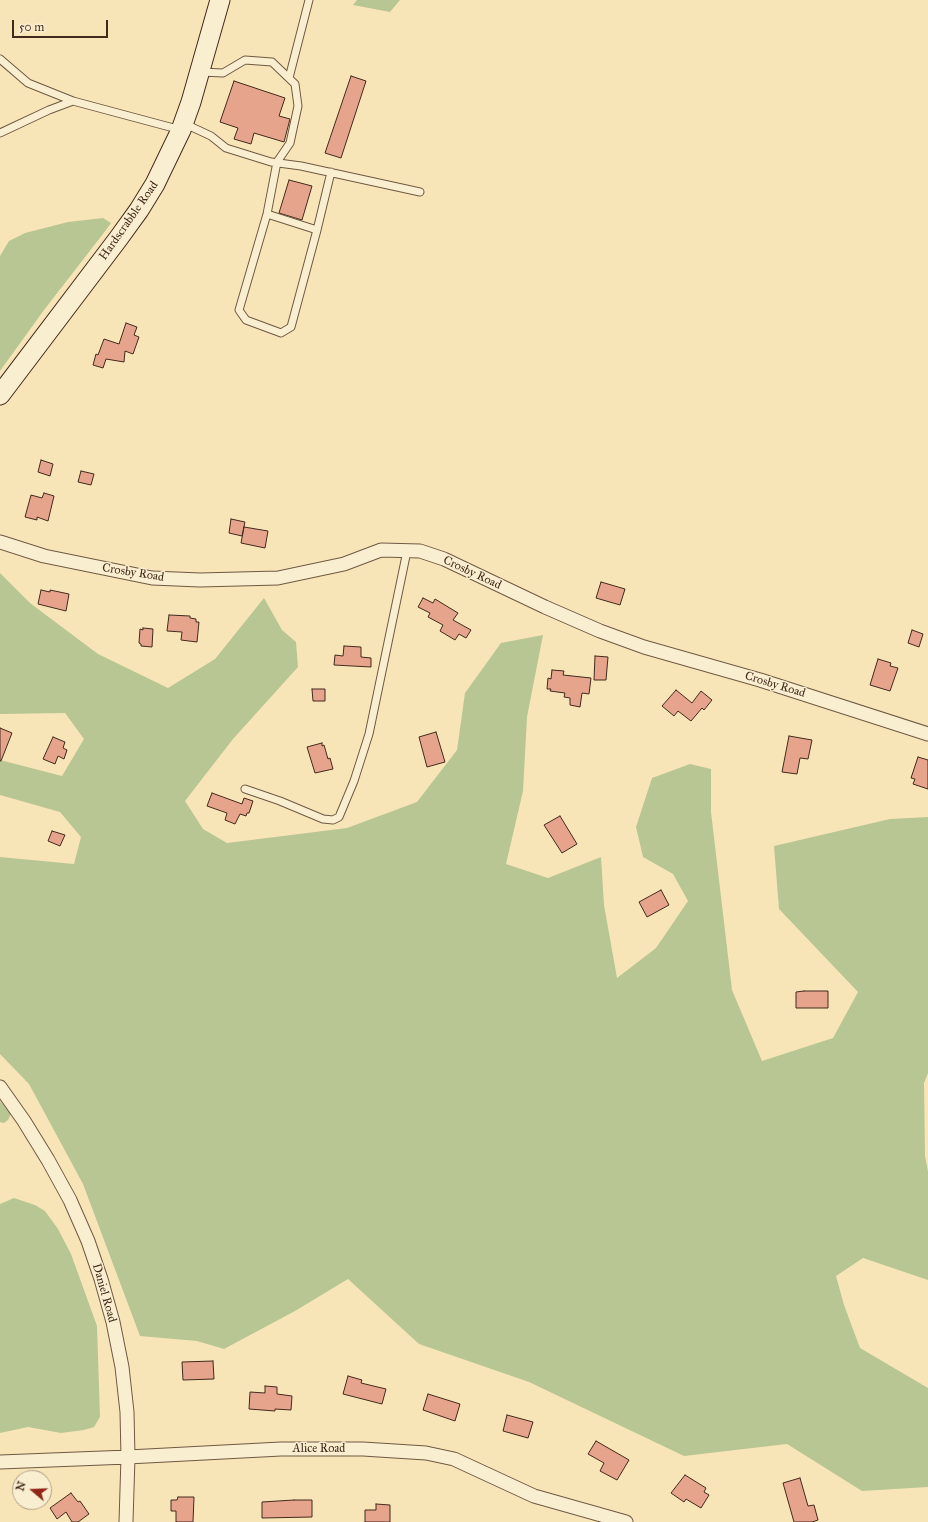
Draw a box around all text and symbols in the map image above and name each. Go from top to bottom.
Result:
scale bar [14,12,110,38]
text: 50 m [19,20,44,34]
street label: Hardscrabble Road [96,179,162,263]
street label: Crosby Road [441,553,503,593]
street label: Crosby Road [101,561,165,585]
street label: Crosby Road [743,669,807,701]
street label: Daniel Road [89,1262,119,1324]
street label: Alice Road [293,1442,345,1456]
north arrow [12,1470,52,1510]
text: N [13,1480,29,1493]

